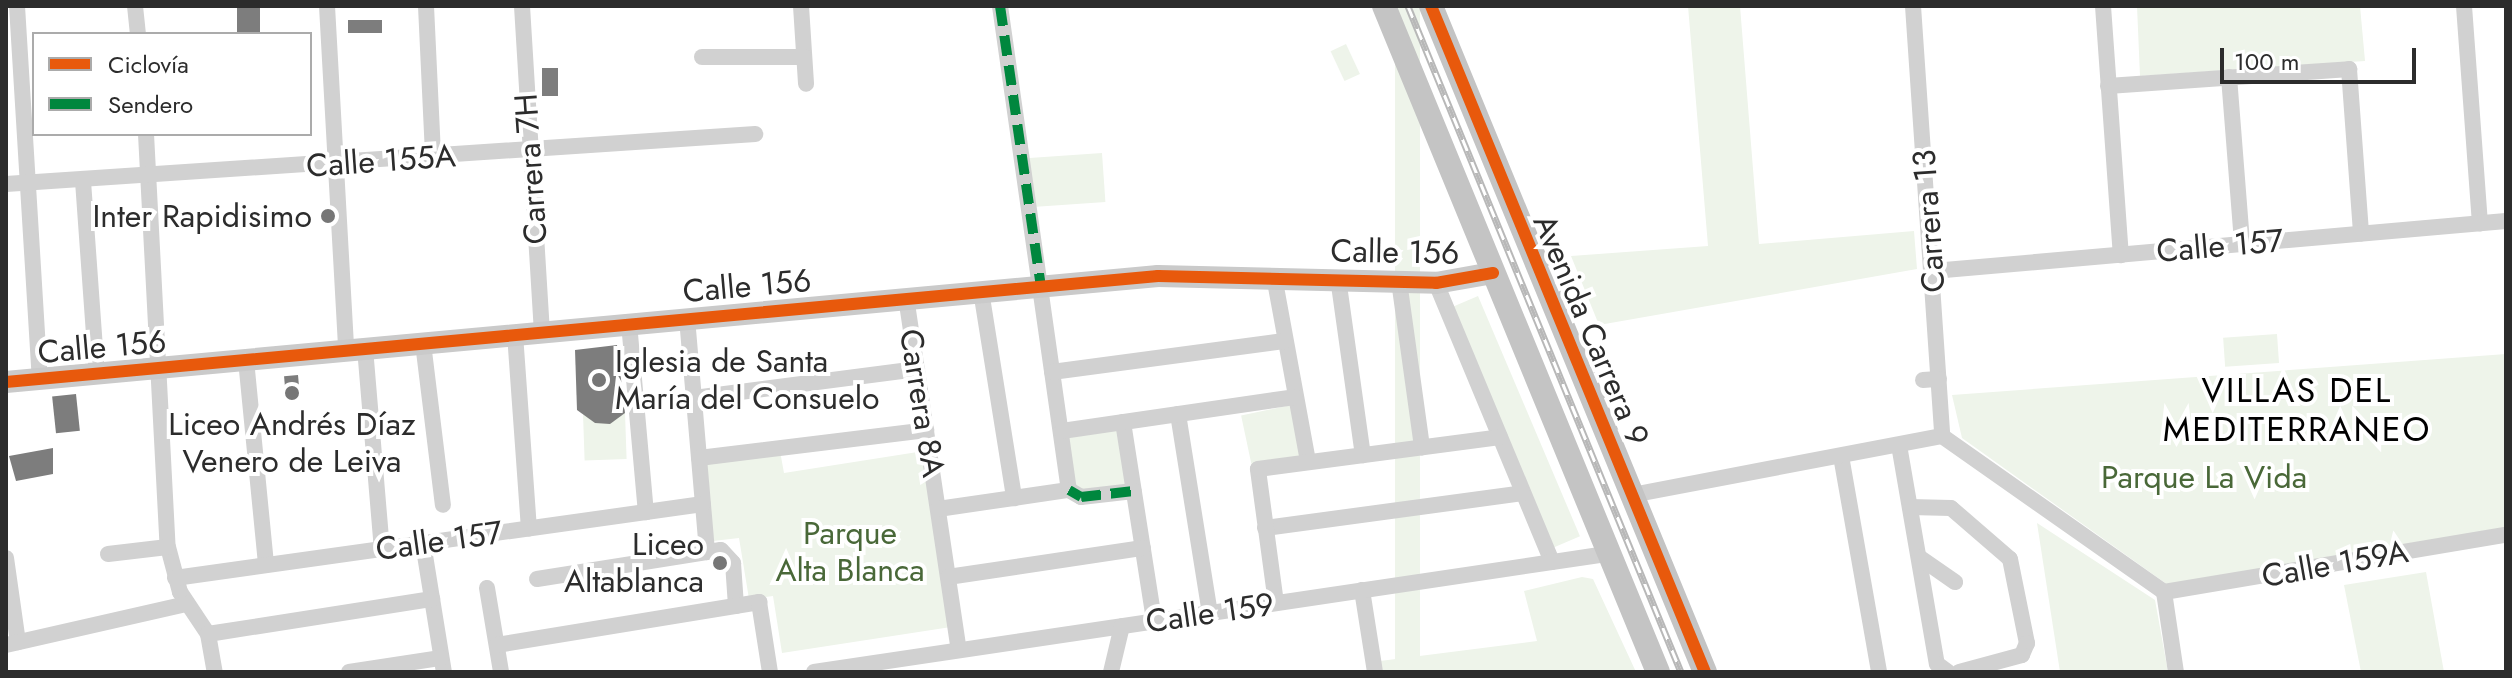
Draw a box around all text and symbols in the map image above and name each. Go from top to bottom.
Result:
legend [32,32,312,136]
scale bar [2224,32,2420,82]
text: 100 m [2234,44,2300,79]
text: Ciclovía [108,47,189,82]
text: Sendero [108,87,193,122]
street label: Carrera 7H [507,92,555,246]
street label: Calle 155A [305,137,457,185]
street label: Carrera 13 [1905,148,1953,294]
place label: Inter Rapidisimo [93,197,312,235]
marker: Inter Rapidisimo [319,207,337,225]
street label: Avenida Carrera 9 [1525,209,1657,451]
street label: Calle 157 [2155,221,2285,271]
street label: Calle 156 [1330,232,1460,272]
street label: Calle 156 [681,261,813,311]
street label: Calle 156 [36,322,168,372]
street label: Carrera 8A [891,326,953,480]
place label: Iglesia de Santa María del Consuelo [615,343,879,418]
district label: VILLAS DEL MEDITERRANEO [2163,370,2431,450]
marker: Iglesia de Santa María del Consuelo [590,371,608,389]
marker: Liceo Andrés Díaz Venero de Leiva [283,384,301,402]
place label: Liceo Andrés Díaz Venero de Leiva [168,406,416,481]
park label: Parque La Vida [2101,458,2307,496]
street label: Calle 157 [373,513,505,569]
park label: Parque Alta Blanca [775,515,925,590]
place label: Liceo Altablanca [564,526,704,601]
street label: Calle 159A [2259,532,2411,596]
marker: Liceo Altablanca [711,554,729,572]
street label: Calle 159 [1143,585,1277,641]

